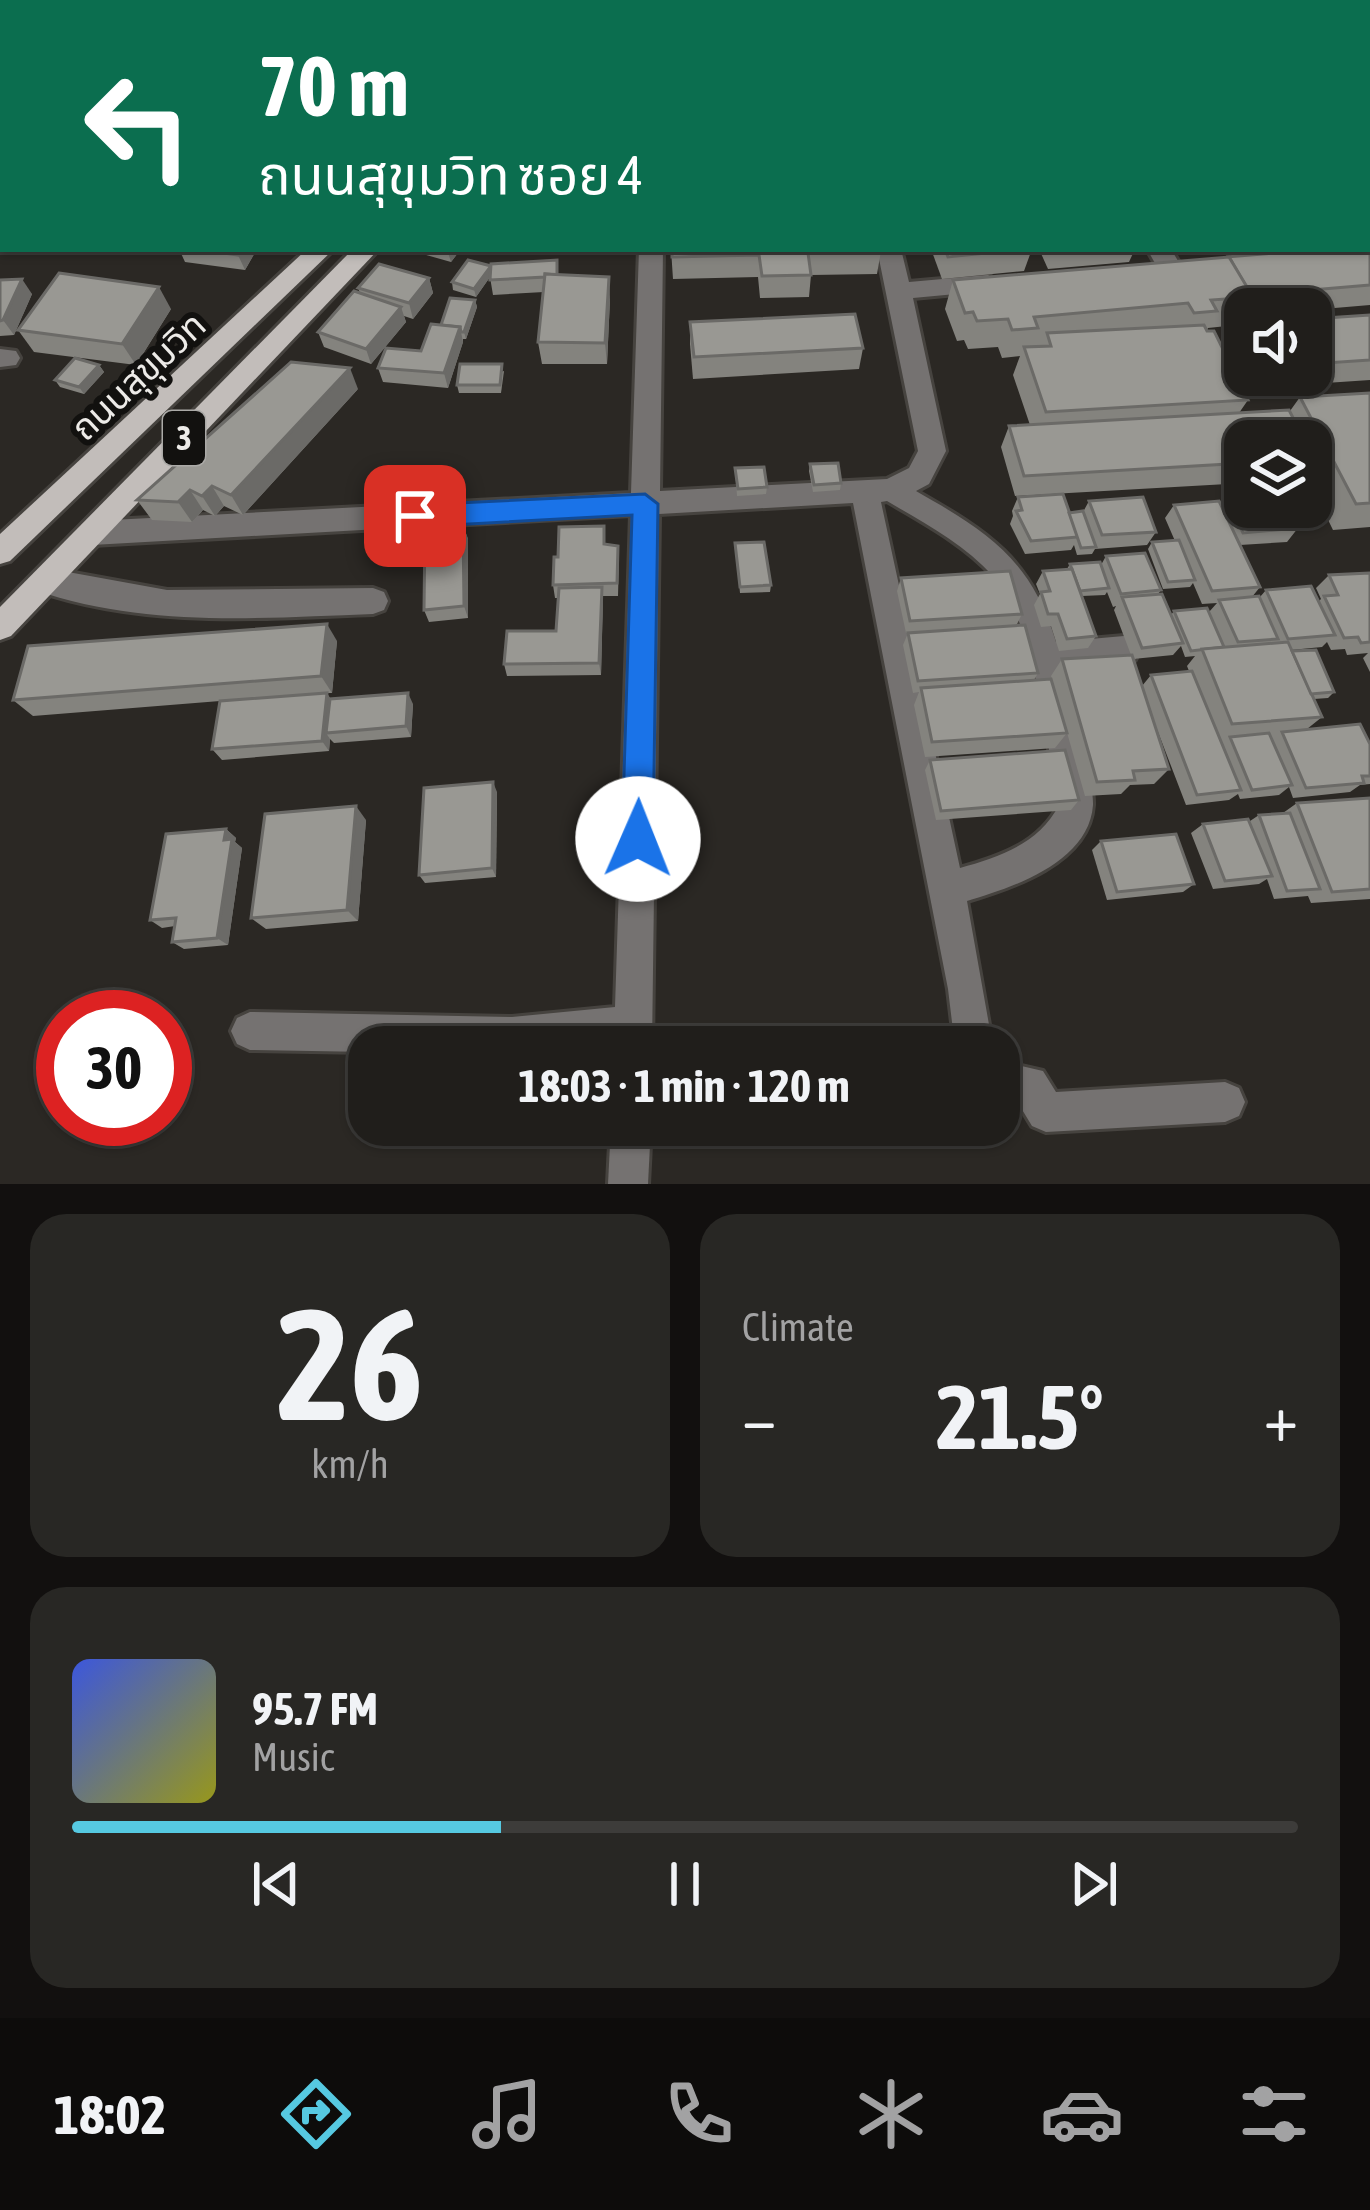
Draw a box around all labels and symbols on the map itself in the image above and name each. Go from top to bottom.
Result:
street label: ถนนสุขุมวิท [62,303,214,449]
road number: 3 [163,411,205,465]
pin [364,465,466,567]
position arrow [575,776,701,902]
speed limit sign: 30 [36,990,192,1146]

